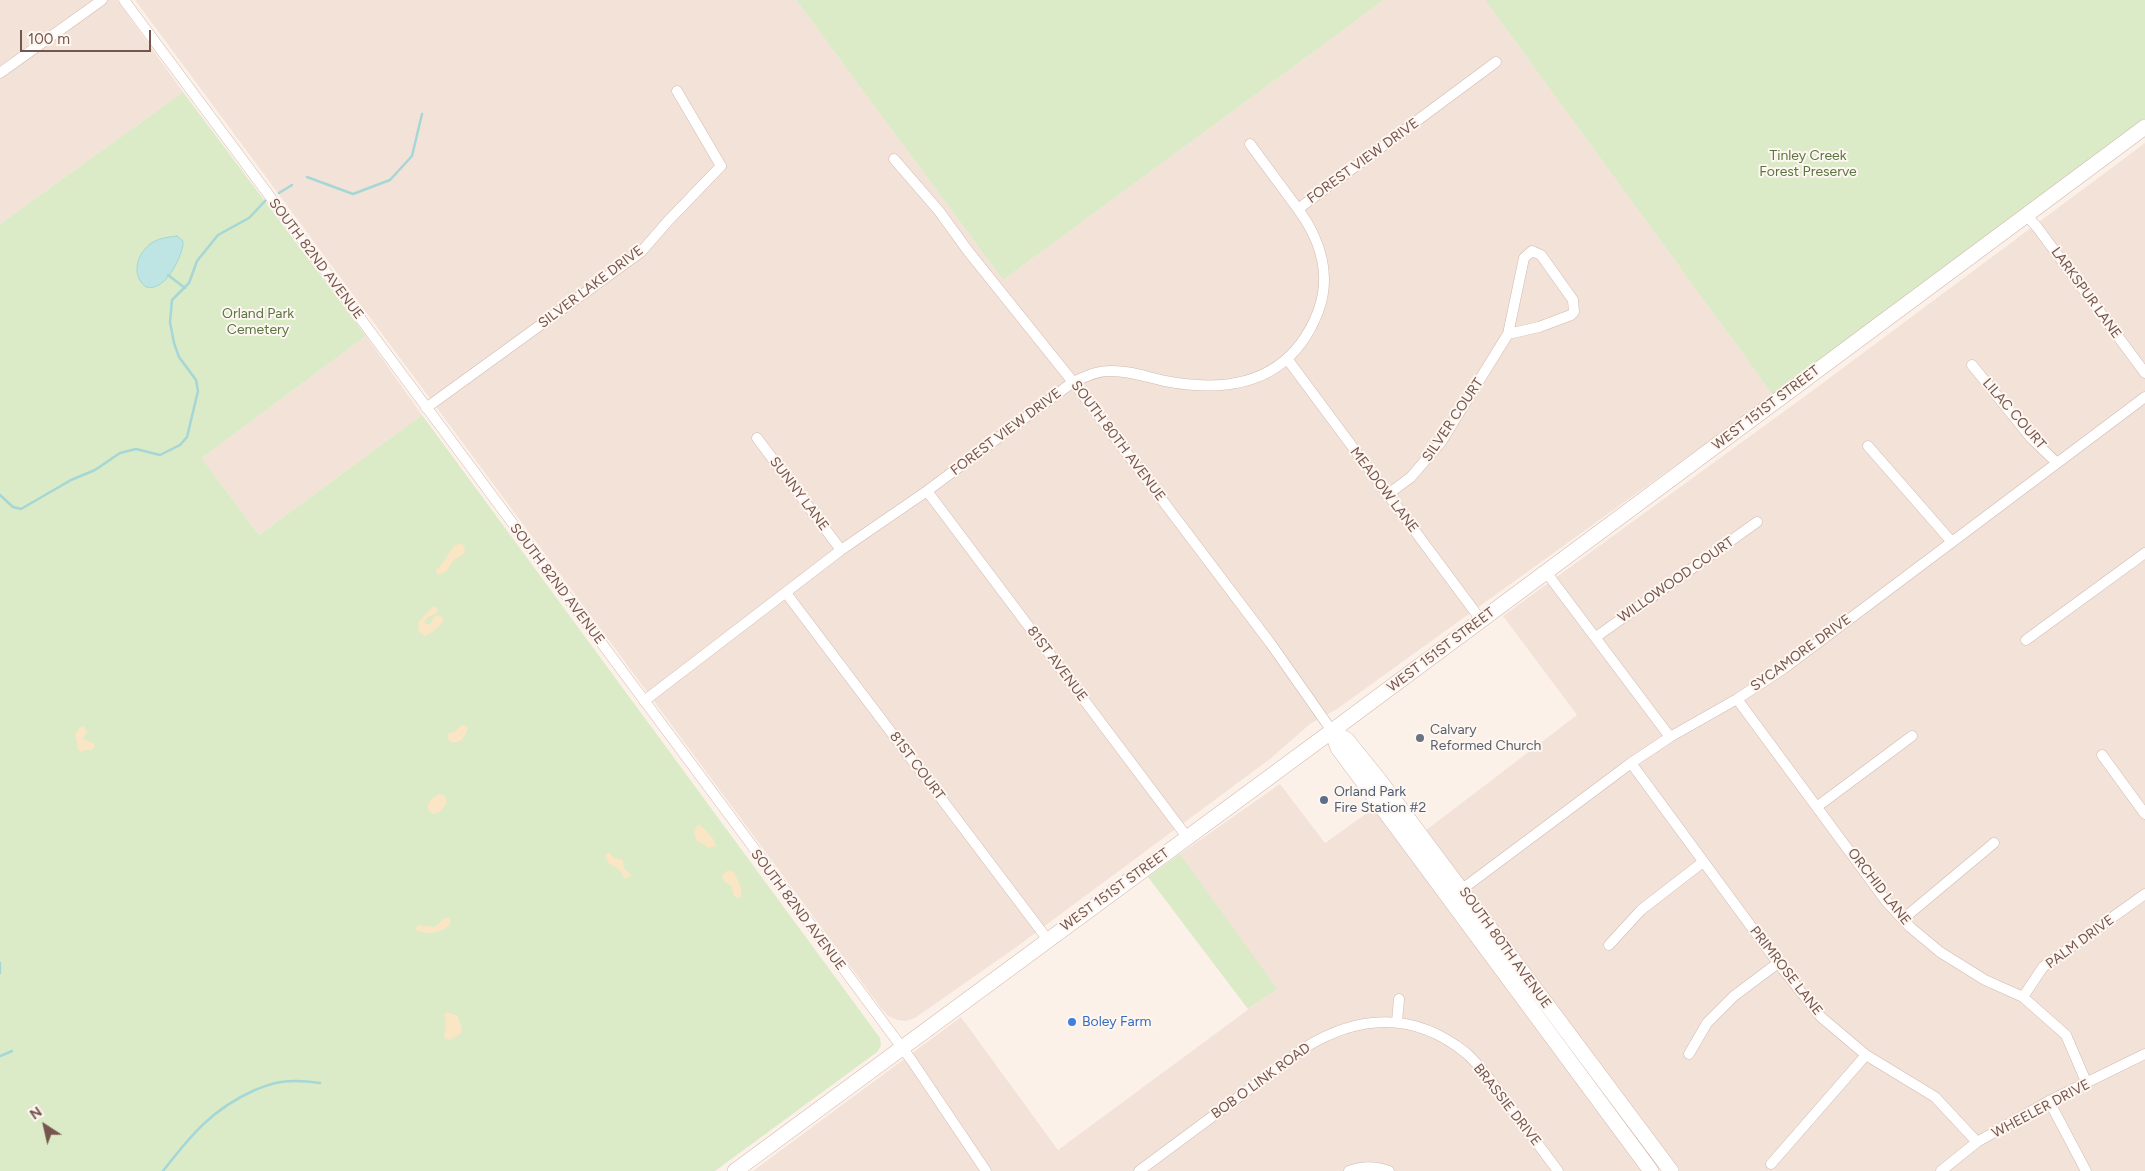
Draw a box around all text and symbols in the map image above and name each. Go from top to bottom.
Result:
scale bar [22,20,154,52]
text: 100 m [28,30,70,48]
street label: FOREST VIEW DRIVE [1304,115,1422,207]
park label: Tinley Creek Forest Preserve [1759,148,1857,180]
street label: SOUTH 82ND AVENUE [265,195,367,323]
street label: SILVER LAKE DRIVE [535,242,647,332]
street label: LARKSPUR LANE [2047,244,2125,342]
park label: Orland Park Cemetery [222,306,294,338]
street label: WEST 151ST STREET [1709,362,1823,454]
street label: SILVER COURT [1419,375,1487,465]
street label: LILAC COURT [1979,375,2049,453]
street label: SOUTH 80TH AVENUE [1067,378,1169,504]
street label: FOREST VIEW DRIVE [947,385,1065,479]
street label: MEADOW LANE [1346,444,1422,536]
street label: SUNNY LANE [766,454,832,534]
street label: SOUTH 82ND AVENUE [506,520,608,648]
street label: WILLOWOOD COURT [1615,534,1737,626]
street label: WEST 151ST STREET [1384,604,1498,696]
street label: SYCAMORE DRIVE [1748,611,1854,695]
street label: 81ST AVENUE [1023,623,1091,705]
place label: Calvary Reformed Church [1430,722,1541,754]
street label: 81ST COURT [886,728,948,804]
marker: Calvary Reformed Church [1414,732,1426,744]
place label: Orland Park Fire Station #2 [1334,784,1426,816]
marker: Orland Park Fire Station #2 [1318,794,1330,806]
street label: WEST 151ST STREET [1057,845,1173,935]
street label: ORCHID LANE [1844,845,1914,929]
street label: SOUTH 82ND AVENUE [747,846,849,974]
street label: SOUTH 80TH AVENUE [1455,884,1555,1012]
street label: PALM DRIVE [2043,912,2117,972]
street label: PRIMROSE LANE [1746,923,1826,1019]
place label: Boley Farm [1082,1014,1151,1030]
marker: Boley Farm [1066,1016,1078,1028]
street label: BOB O LINK ROAD [1208,1039,1314,1123]
street label: BRASSIE DRIVE [1470,1061,1544,1149]
street label: WHEELER DRIVE [1989,1076,2093,1142]
north arrow [20,1101,70,1151]
text: N [27,1103,45,1123]

